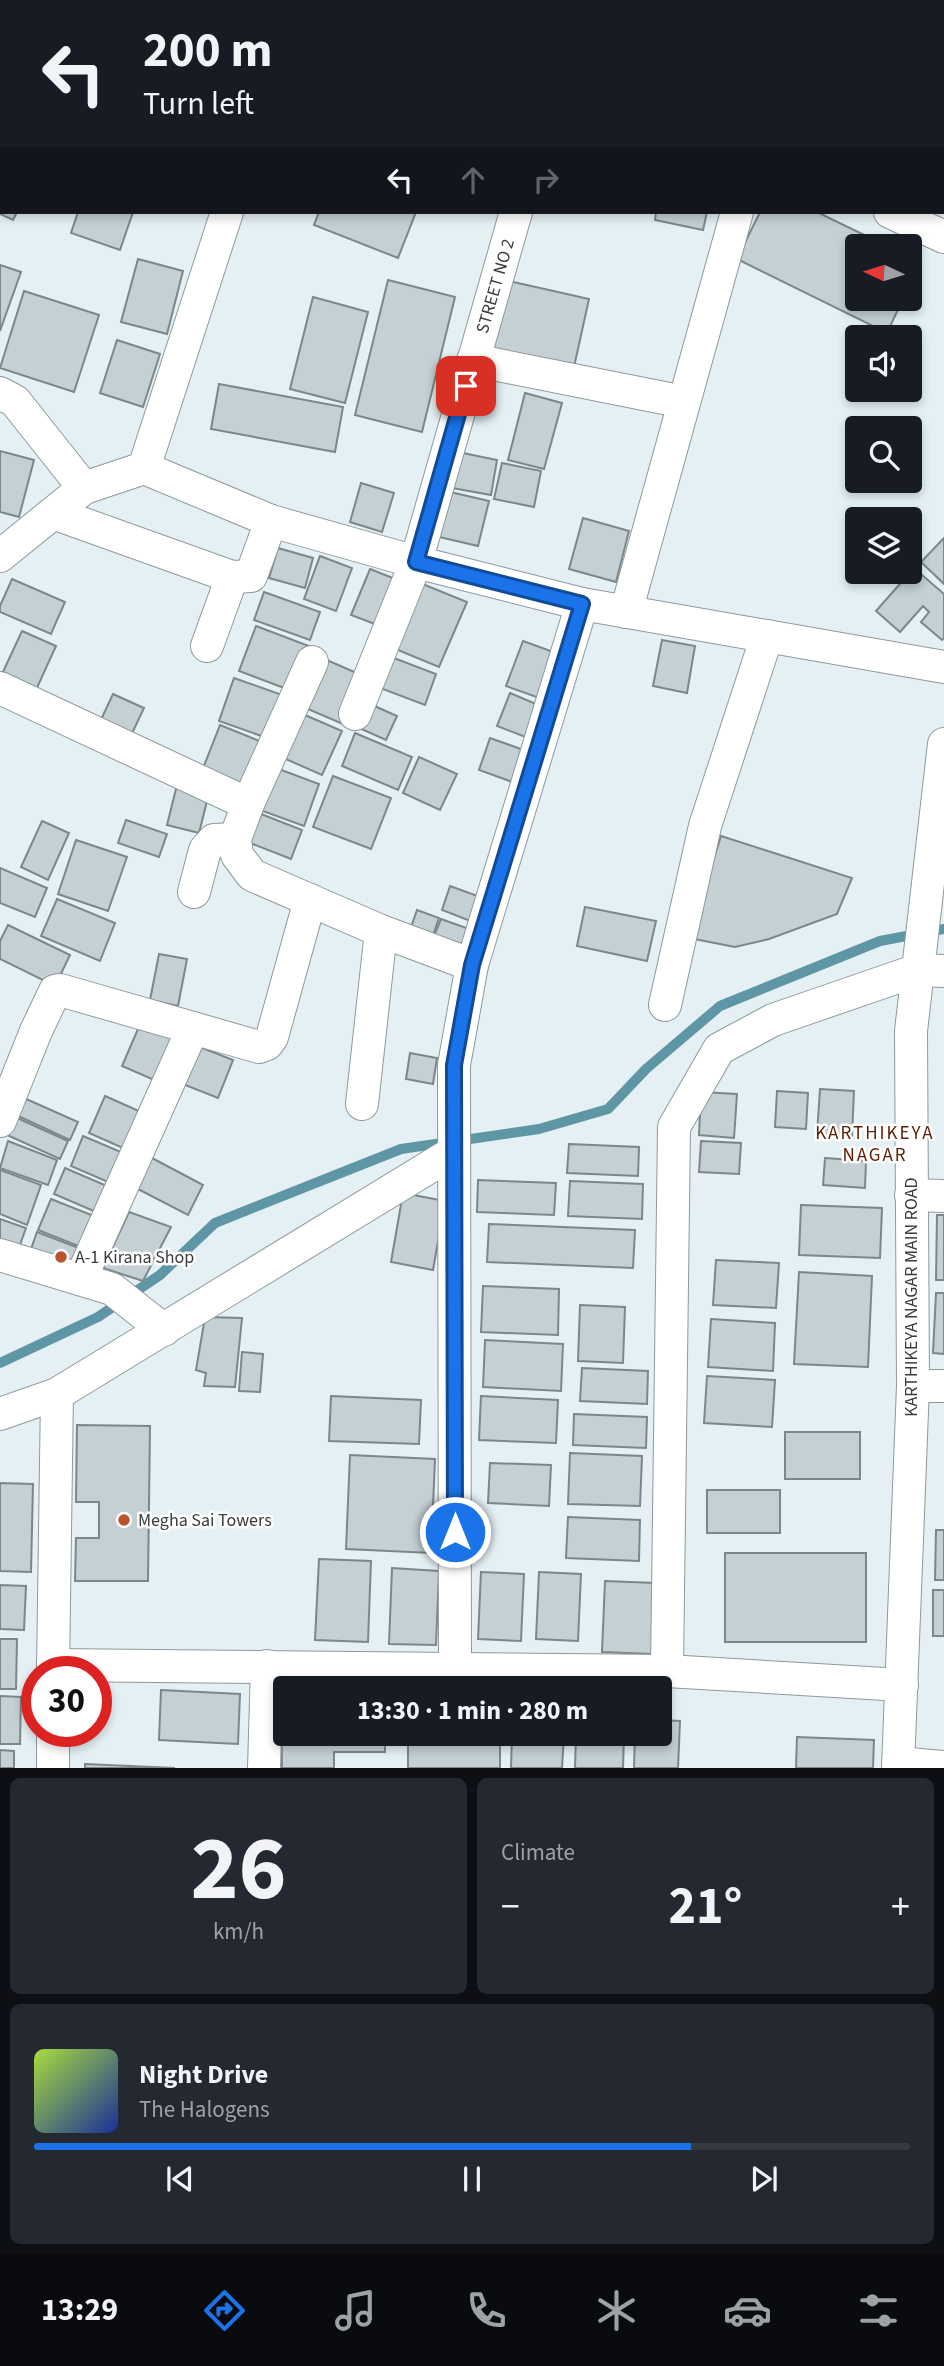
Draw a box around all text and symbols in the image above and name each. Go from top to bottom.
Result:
text: 200 m [143,16,272,86]
icon: left [28,28,119,119]
text: Turn left [143,81,254,127]
icon: left [381,161,419,199]
icon: ahead [454,161,492,199]
icon: right [527,161,565,199]
north arrow [845,234,922,312]
map controls [845,234,922,584]
street label: STREET NO 2 [470,236,521,336]
button: sound [845,325,922,402]
pin [436,356,496,416]
icon: arrive [447,367,485,405]
button: search [845,416,922,493]
button: layers [845,507,922,584]
district label: KARTHIKEYA NAGAR [815,1120,935,1169]
street label: KARTHIKEYA NAGAR MAIN ROAD [899,1177,924,1417]
place label: A-1 Kirana Shop [75,1245,194,1270]
marker: A-1 Kirana Shop [53,1249,69,1265]
position arrow [418,1495,492,1569]
place label: Megha Sai Towers [138,1508,272,1533]
marker: Megha Sai Towers [116,1512,132,1528]
speed limit sign: 30 [21,1656,112,1747]
text: 13:30 · 1 min · 280 m [357,1692,588,1729]
text: 26 [190,1805,287,1934]
text: Climate [501,1836,575,1869]
text: 21° [669,1870,742,1944]
text: − [501,1880,520,1934]
text: + [891,1880,910,1934]
text: km/h [213,1915,264,1948]
text: Night Drive [139,2056,268,2093]
text: The Halogens [139,2093,270,2126]
icon: previous [161,2160,199,2198]
icon: pause [453,2160,491,2198]
icon: next [745,2160,783,2198]
icon: directions [200,2286,249,2335]
icon: music [331,2286,380,2335]
icon: phone [462,2286,511,2335]
icon: climate [592,2286,641,2335]
icon: car [723,2286,772,2335]
icon: filters [854,2286,903,2335]
text: 13:29 [41,2287,118,2333]

